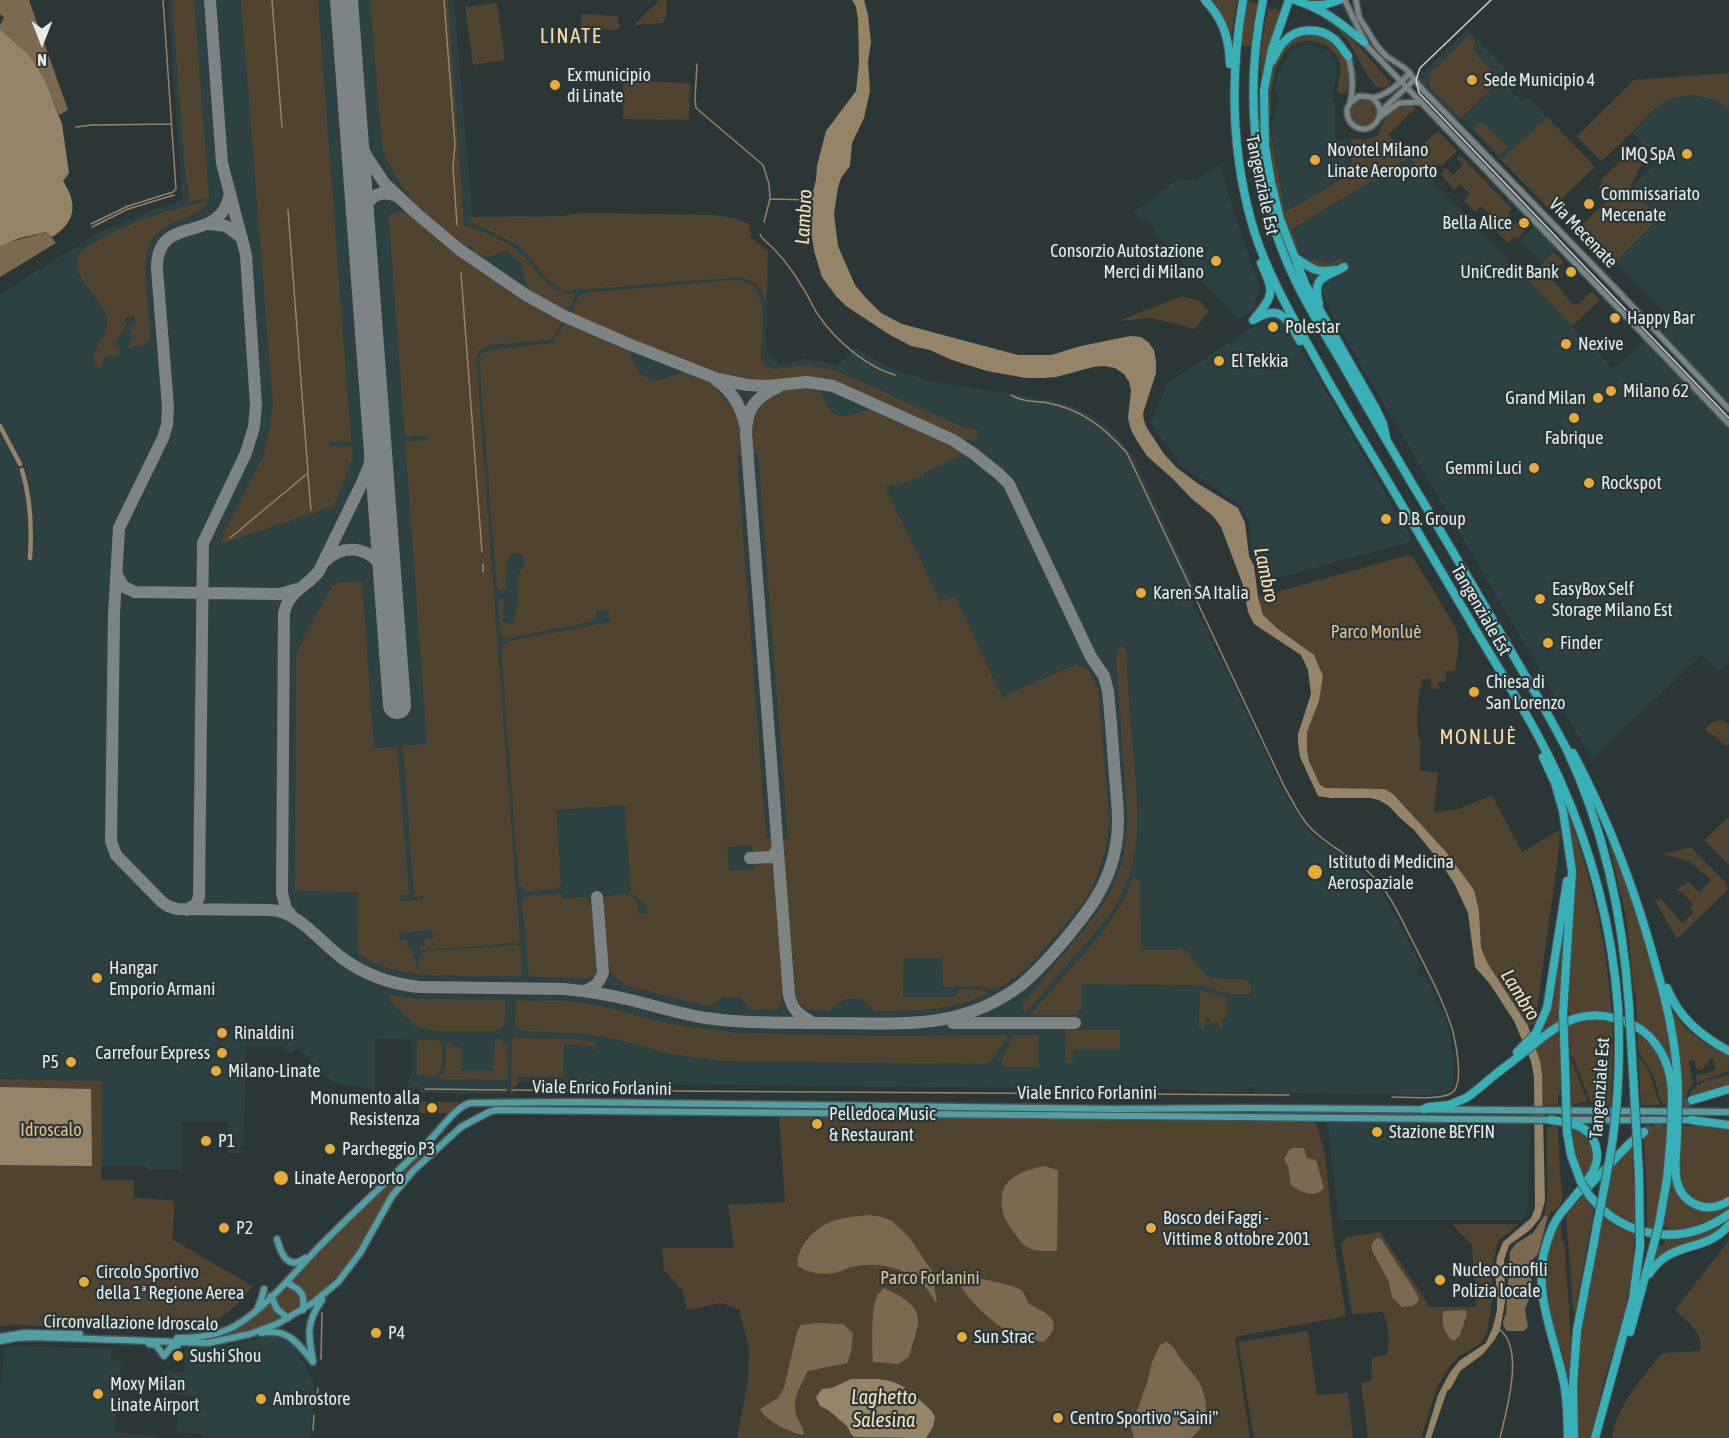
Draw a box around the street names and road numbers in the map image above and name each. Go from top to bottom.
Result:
street label: Tangenziale Est [1241,133,1283,237]
street label: Via Mecenate [1544,193,1622,273]
street label: Tangenziale Est [1446,561,1516,659]
street label: Tangenziale Est [1586,1037,1614,1139]
street label: Viale Enrico Forlanini [532,1076,672,1100]
street label: Viale Enrico Forlanini [1017,1082,1157,1104]
street label: Circonvallazione Idroscalo [43,1311,219,1335]

